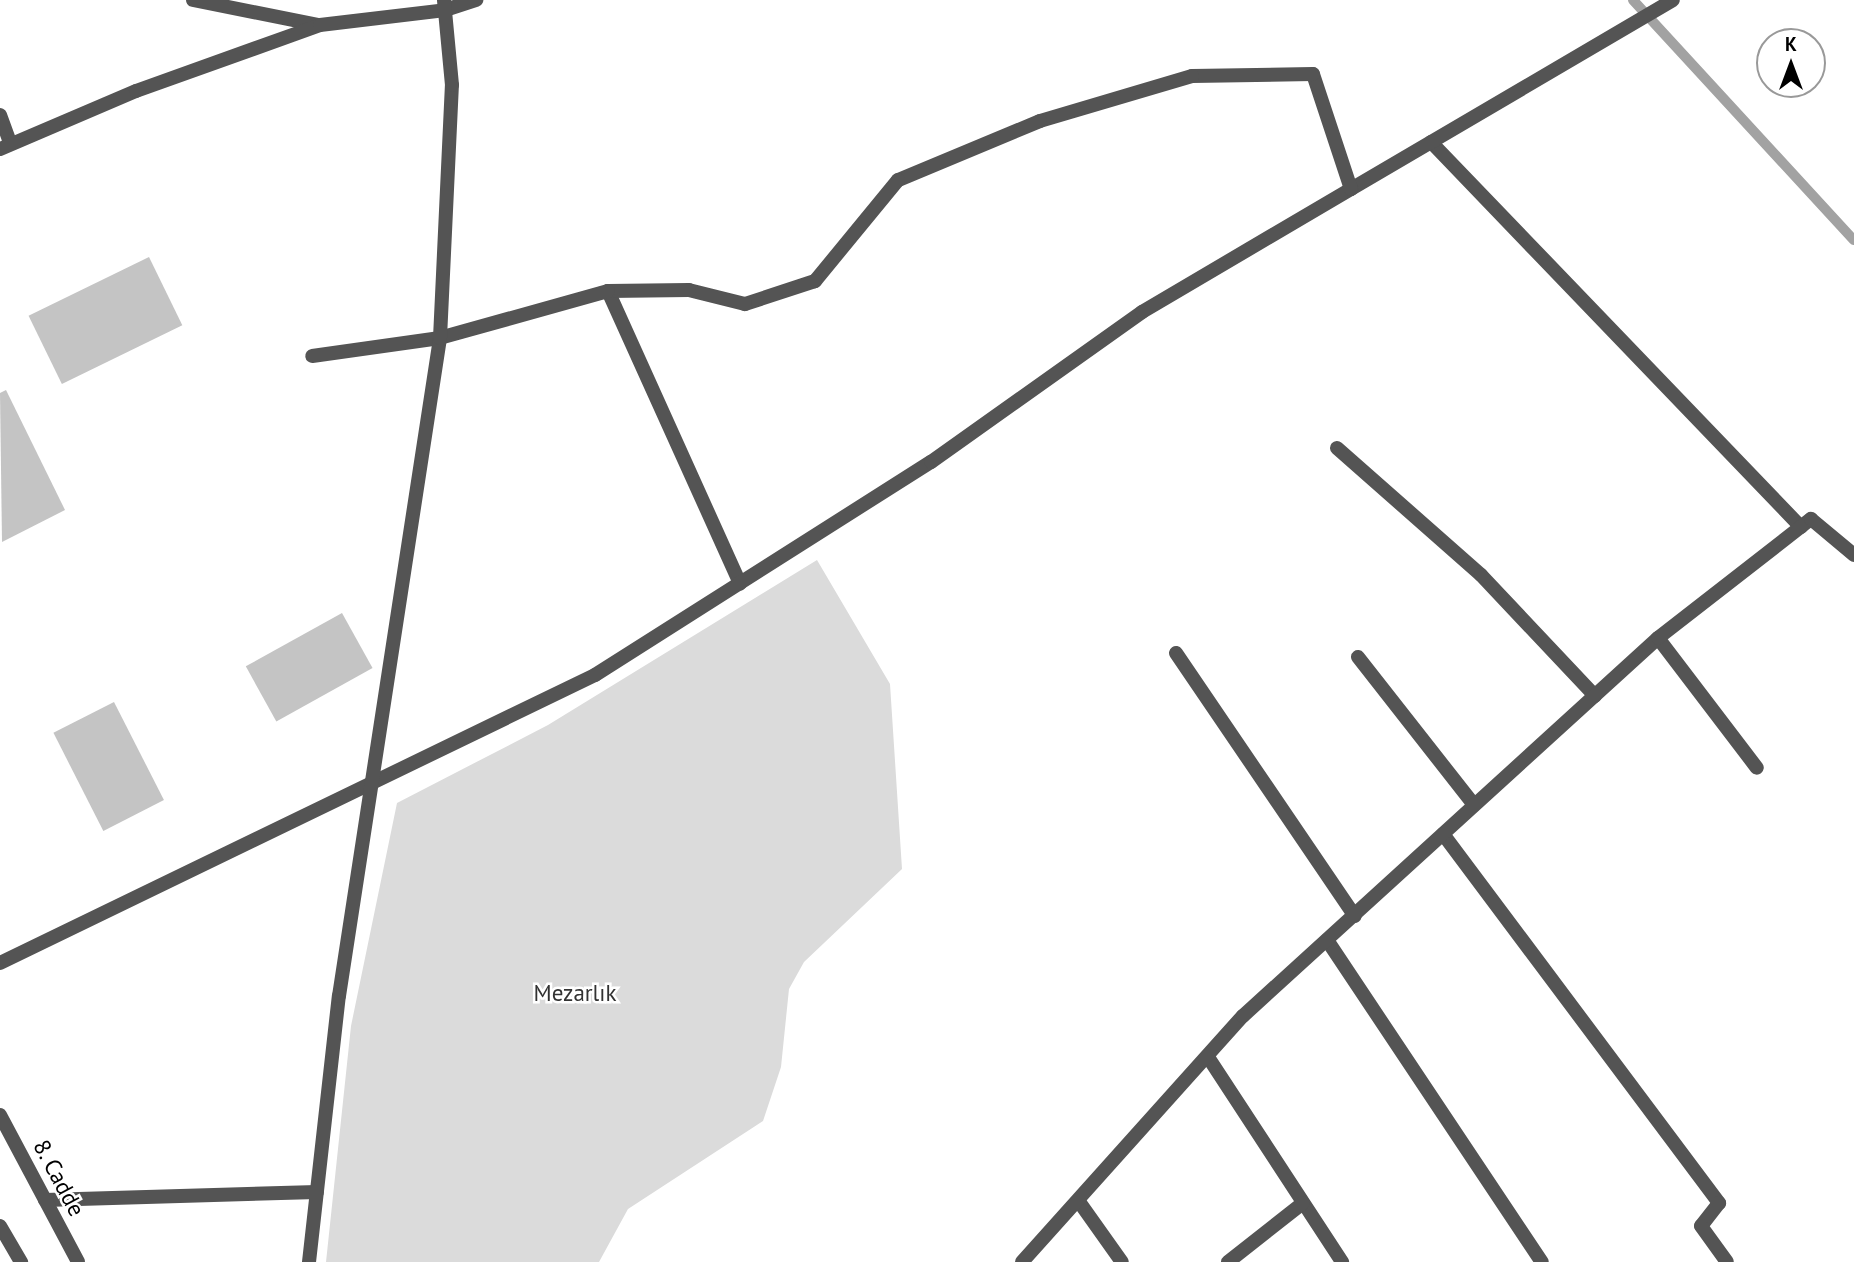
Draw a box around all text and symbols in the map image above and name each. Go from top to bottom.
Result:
north arrow [1756,28,1826,98]
text: K [1785,32,1797,56]
park label: Mezarlık [533,979,617,1007]
street label: 8. Cadde [27,1134,91,1222]

